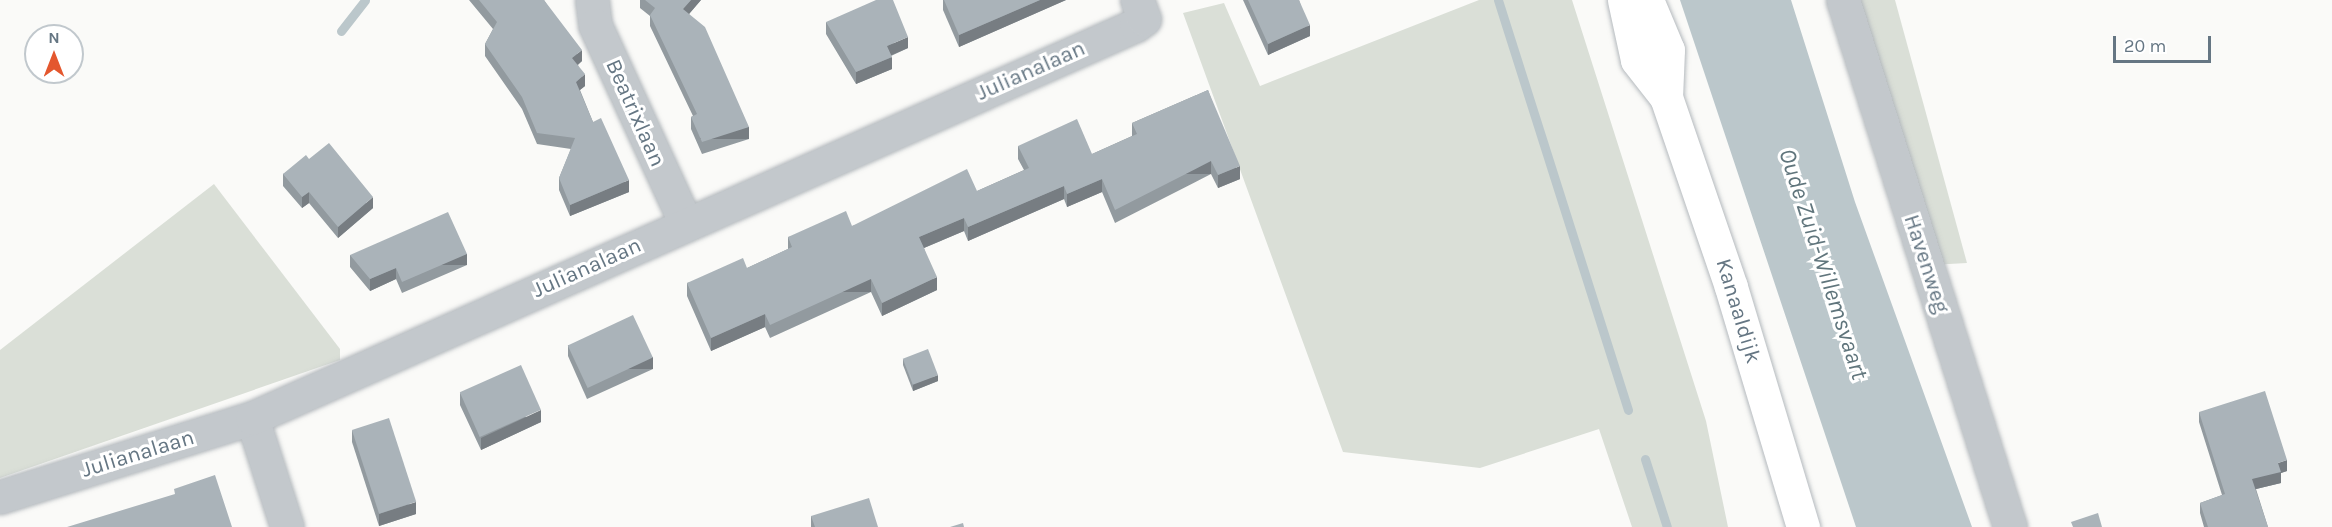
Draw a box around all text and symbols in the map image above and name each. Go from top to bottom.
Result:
north arrow [24,24,84,84]
scale bar [2116,24,2214,62]
text: N [48,28,60,47]
street label: Julianalaan [973,35,1089,107]
text: 20 m [2124,35,2166,57]
street label: Beatrixlaan [600,55,670,171]
water label: Oude Zuid-Willemsvaart [1772,145,1874,383]
street label: Havenweg [1898,211,1954,317]
street label: Julianalaan [529,232,645,304]
street label: Kanaaldijk [1710,255,1766,367]
street label: Julianalaan [79,424,197,484]

